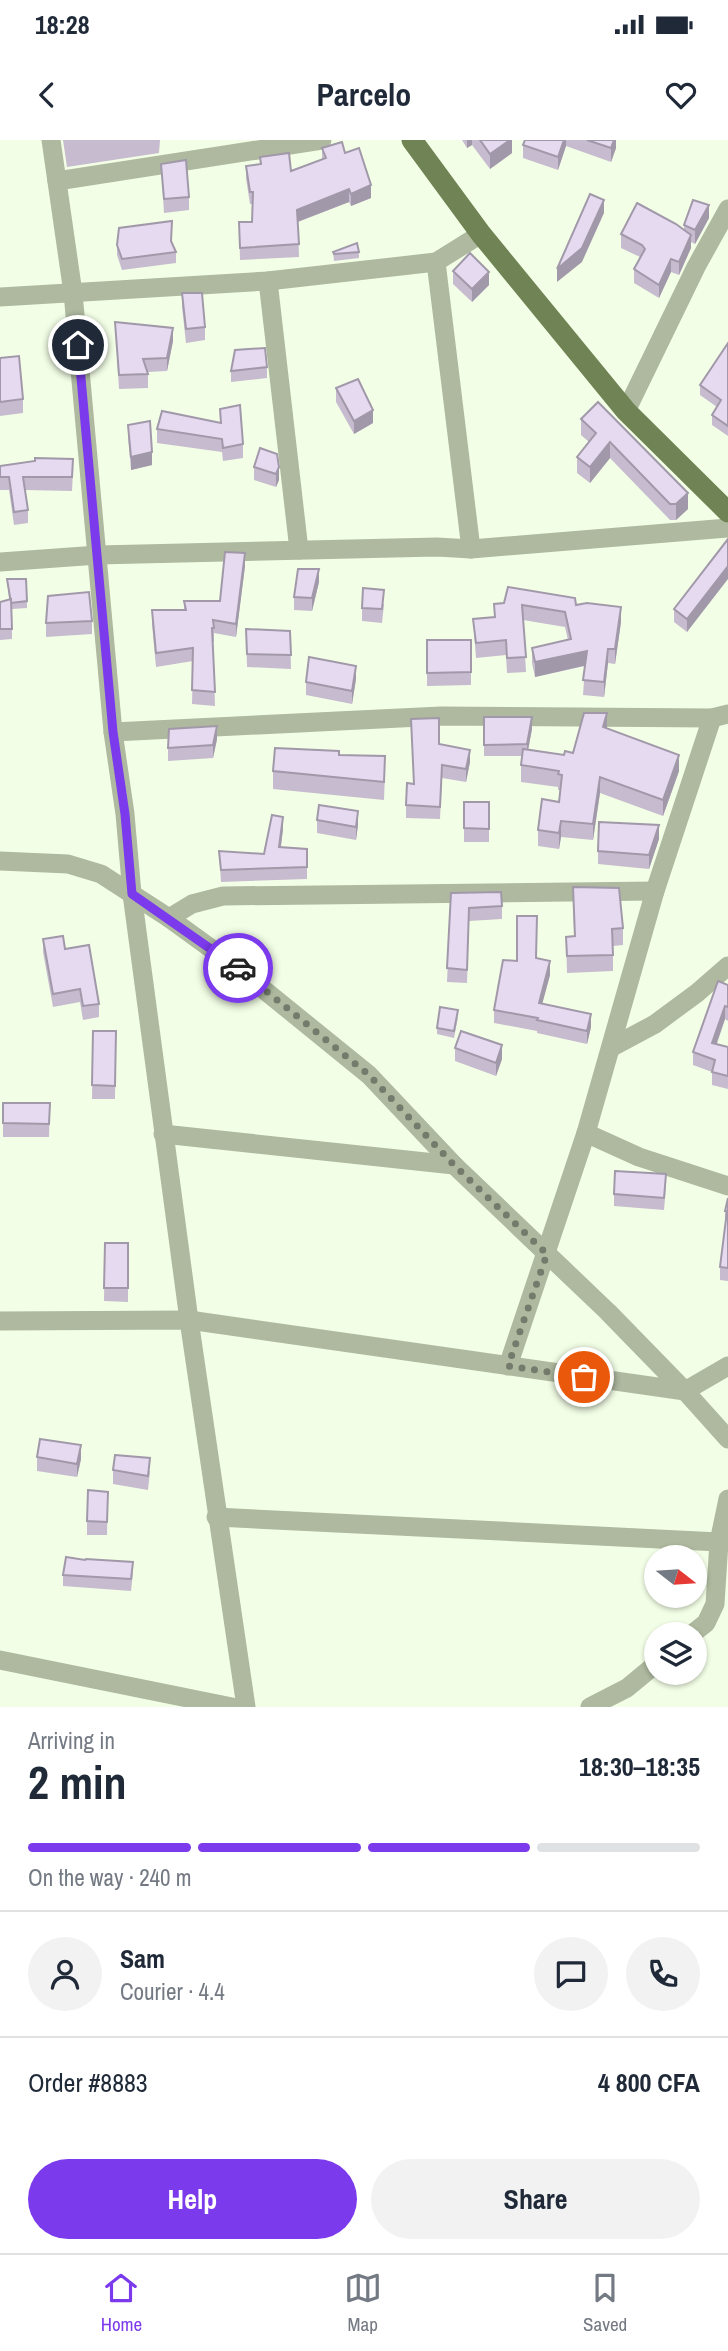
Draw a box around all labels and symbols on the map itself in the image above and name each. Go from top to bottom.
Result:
pin [48,315,108,375]
courier [203,933,273,1003]
pin [554,1347,614,1407]
north arrow [644,1545,707,1608]

